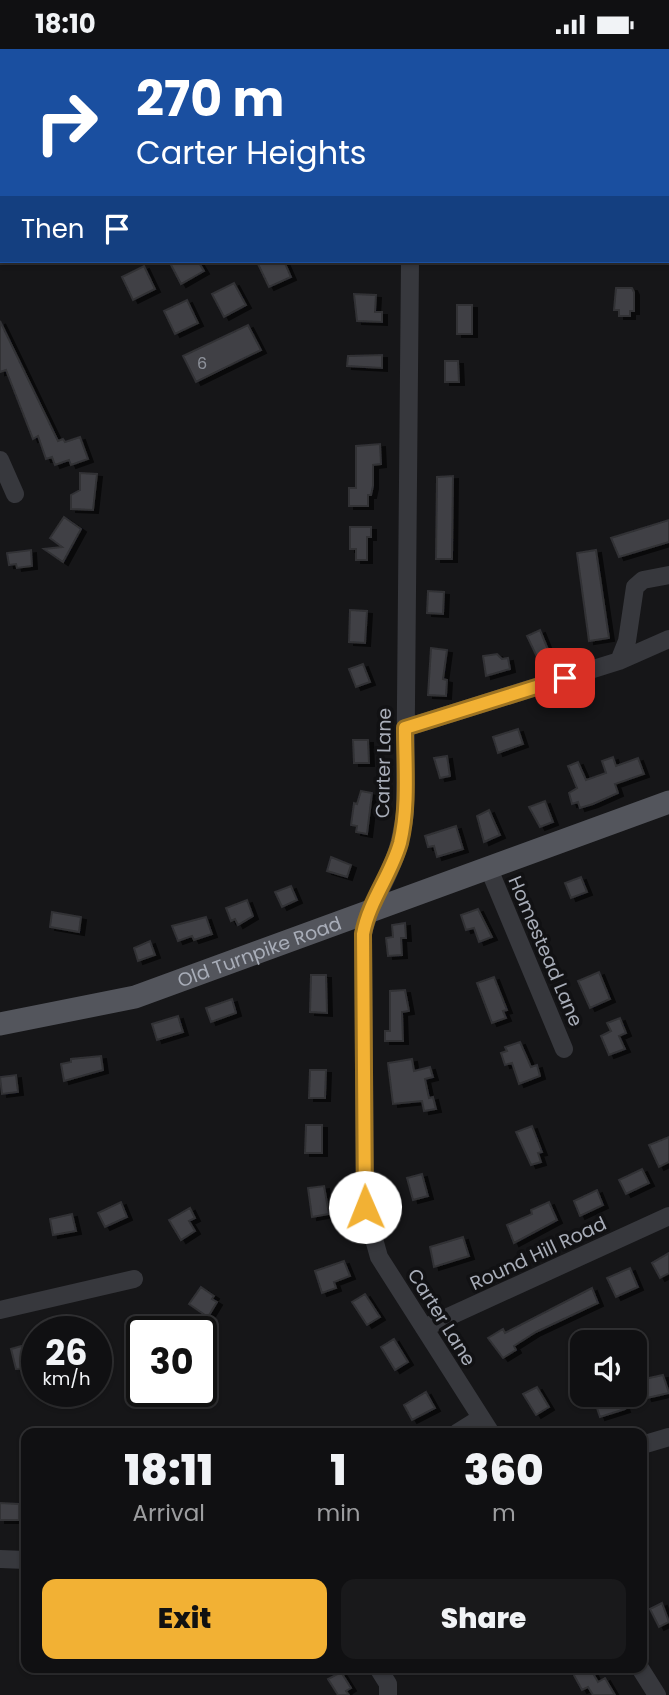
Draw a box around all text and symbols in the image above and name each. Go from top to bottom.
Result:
text: 18:10 [35,6,96,42]
text: 270 m [136,65,284,133]
icon: right [21,77,112,168]
text: Carter Heights [136,130,367,175]
icon: arrive [98,210,136,248]
text: Then [21,211,84,247]
house number: 6 [197,352,207,375]
pin [535,648,595,708]
icon: arrive [546,659,584,697]
street label: Carter Lane [369,708,398,818]
street label: Homestead Lane [502,872,589,1031]
street label: Old Turnpike Road [174,910,345,994]
position arrow [328,1170,402,1244]
street label: Round Hill Road [466,1210,611,1297]
street label: Carter Lane [401,1263,482,1371]
speed limit sign: 30 [126,1316,217,1407]
text: 26 [45,1328,88,1377]
map controls [570,1330,647,1407]
button: sound [570,1330,647,1407]
text: km/h [43,1366,90,1391]
text: 18:11 [124,1441,213,1500]
text: 1 [330,1441,347,1500]
text: 360 [464,1441,544,1500]
text: Arrival [133,1497,205,1529]
text: min [316,1497,361,1529]
text: m [492,1497,516,1529]
button: Exit [42,1579,327,1659]
button: Share [341,1579,626,1659]

